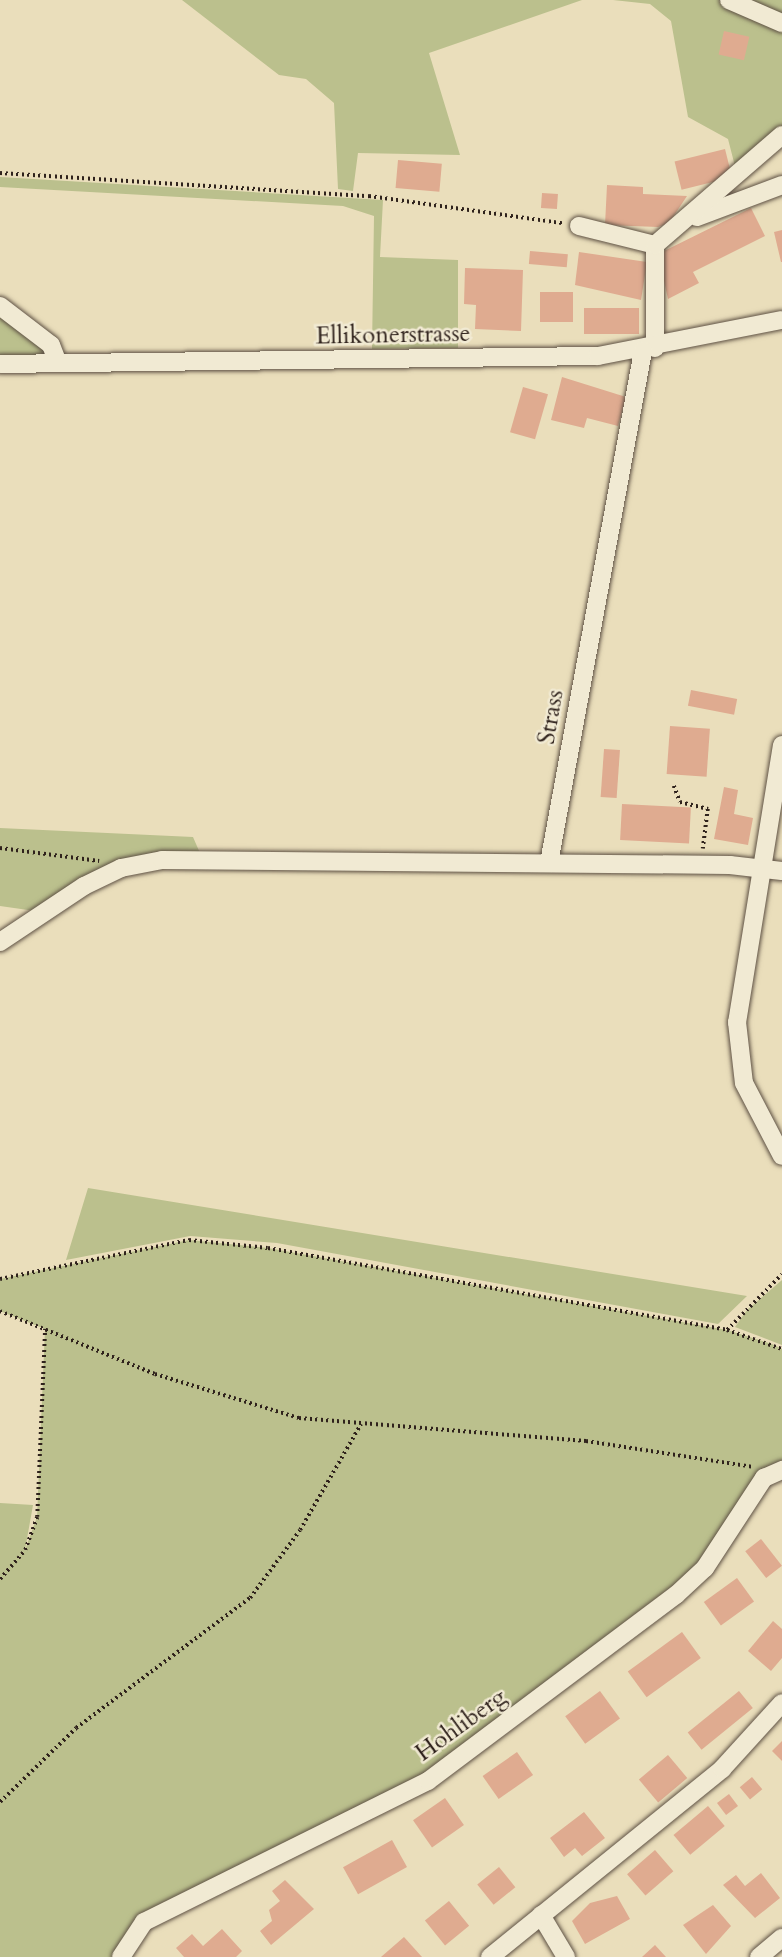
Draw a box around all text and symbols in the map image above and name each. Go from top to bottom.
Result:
street label: Ellikonerstrasse [315,319,471,351]
street label: Strass [532,688,570,746]
street label: Hohliberg [410,1682,512,1768]

